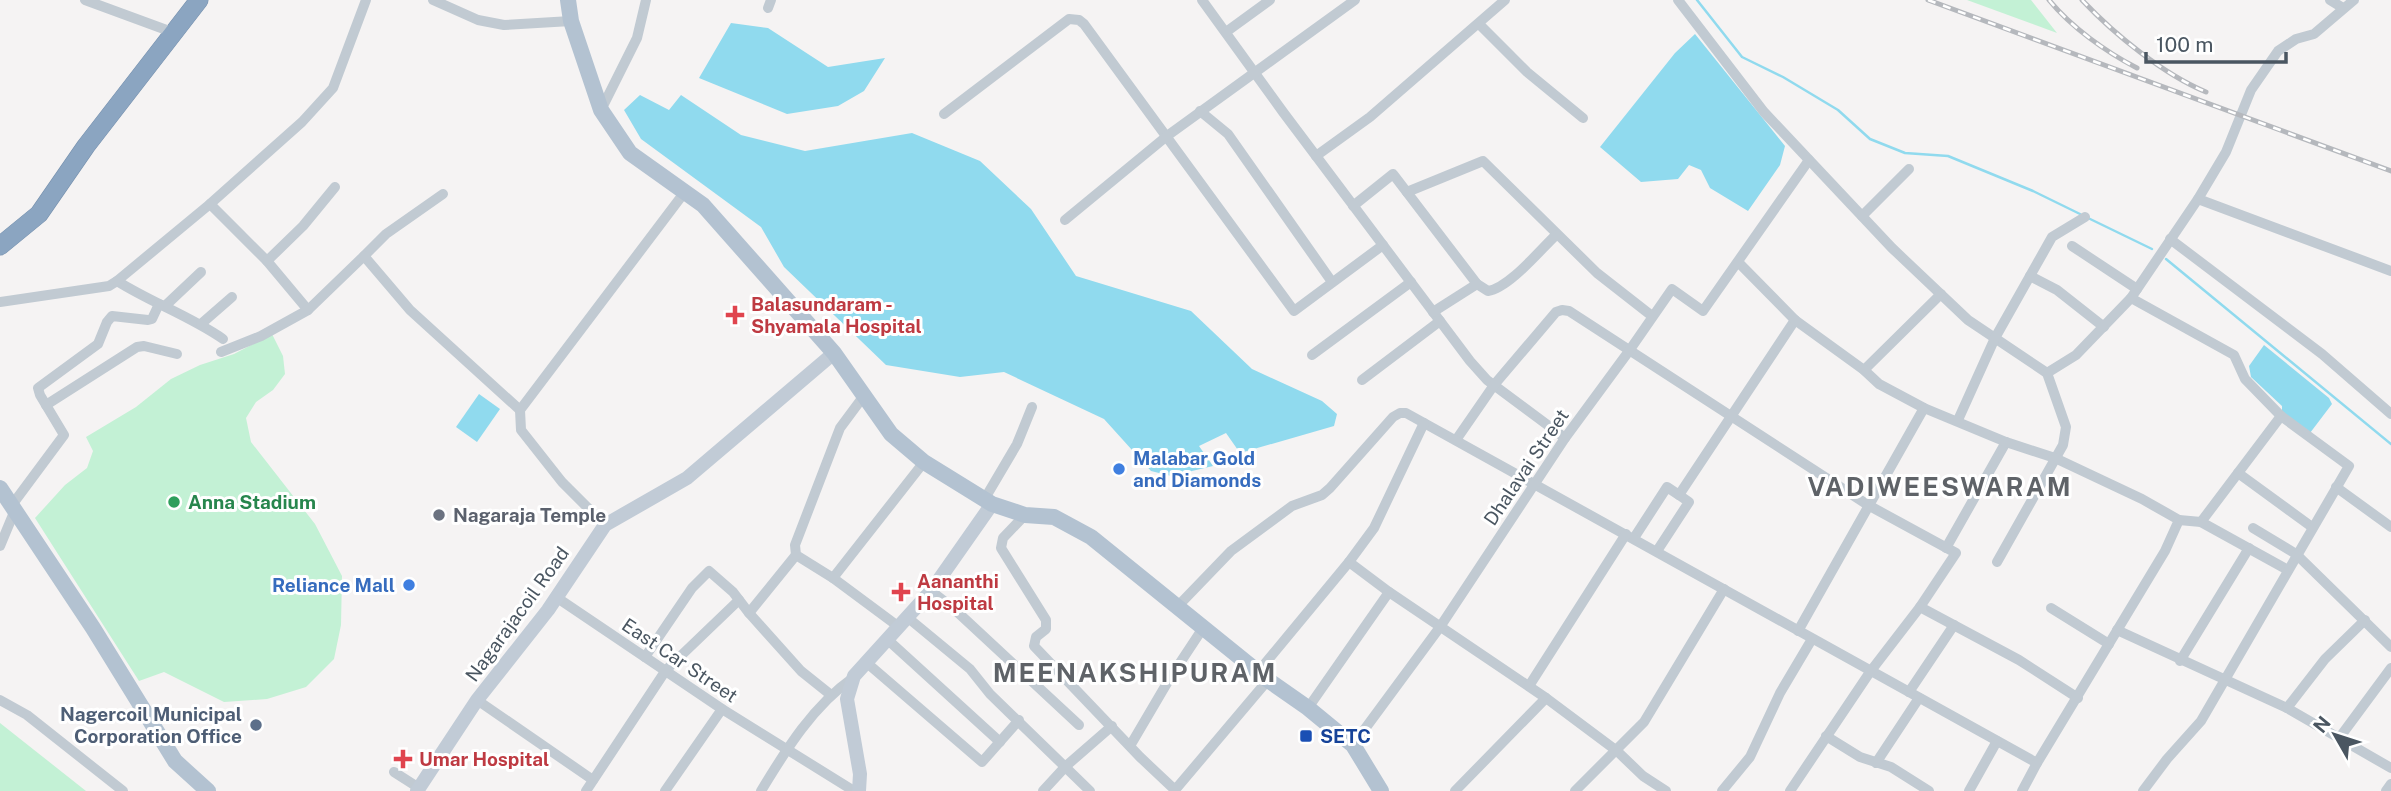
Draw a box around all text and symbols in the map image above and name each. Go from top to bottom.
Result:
scale bar [2146,21,2286,65]
text: 100 m [2156,32,2213,57]
place label: Balasundaram - Shyamala Hospital [751,293,922,337]
marker: Balasundaram - Shyamala Hospital [725,305,745,325]
street label: Dhalavai Street [1479,405,1573,529]
place label: Malabar Gold and Diamonds [1133,447,1261,491]
marker: Malabar Gold and Diamonds [1111,461,1127,477]
district label: VADIWEESWARAM [1807,471,2073,502]
place label: Anna Stadium [188,491,316,513]
marker: Anna Stadium [166,494,182,510]
place label: Nagaraja Temple [453,504,606,526]
marker: Nagaraja Temple [431,507,447,523]
street label: Nagarajacoil Road [461,542,573,686]
place label: Aananthi Hospital [917,570,999,614]
place label: Reliance Mall [272,574,395,596]
marker: Reliance Mall [401,577,417,593]
marker: Aananthi Hospital [891,582,911,602]
street label: East Car Street [618,613,742,707]
district label: MEENAKSHIPURAM [993,657,1277,688]
north arrow [2300,700,2370,770]
place label: Nagercoil Municipal Corporation Office [60,703,242,747]
text: N [2309,712,2335,737]
marker: Nagercoil Municipal Corporation Office [248,717,264,733]
place label: SETC [1320,725,1371,747]
marker: SETC [1298,728,1314,744]
place label: Umar Hospital [419,748,549,770]
marker: Umar Hospital [393,749,413,769]

